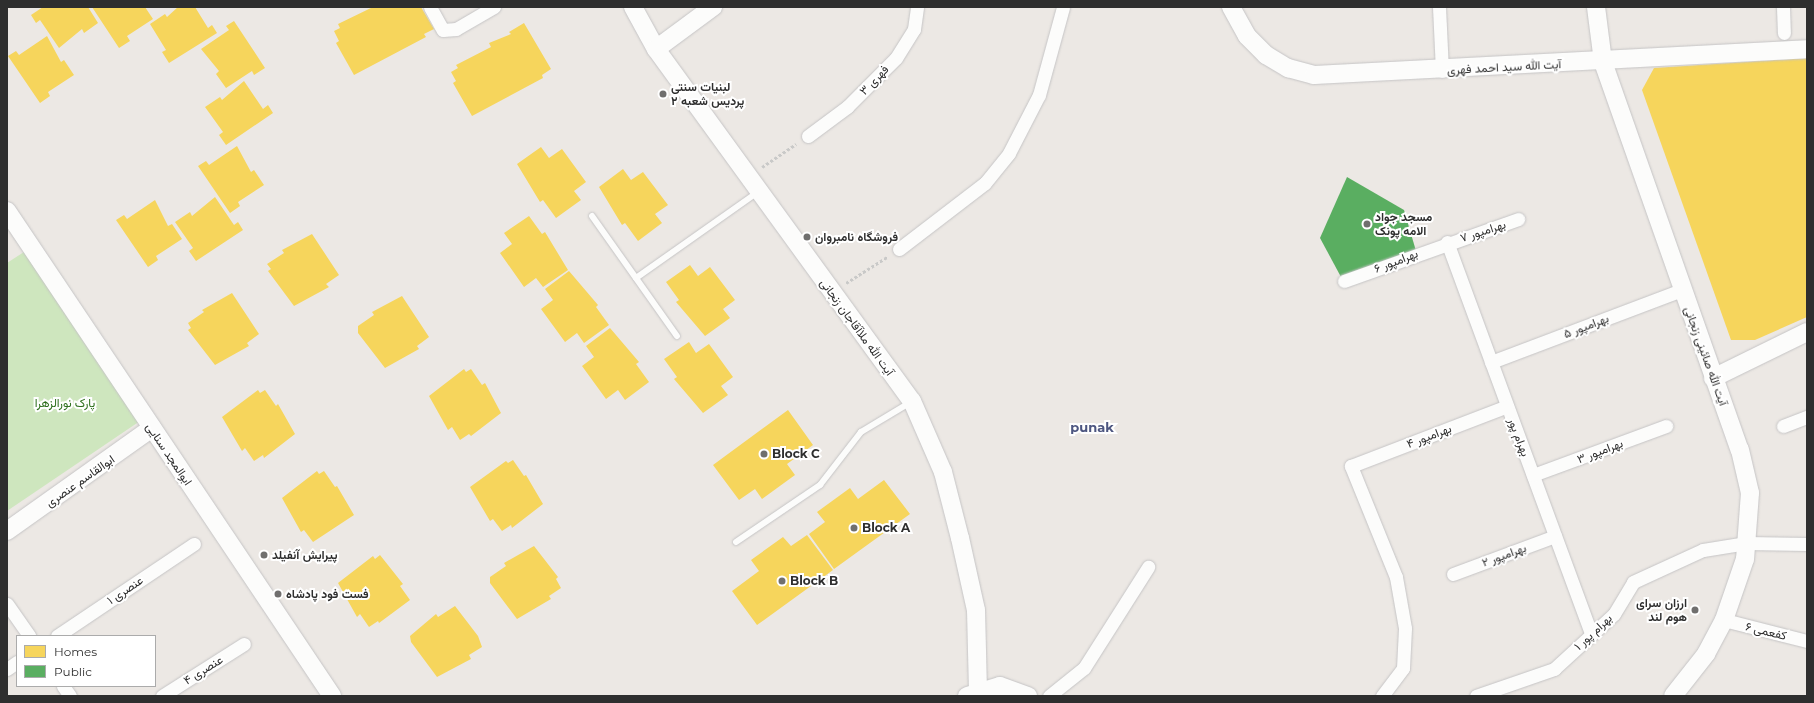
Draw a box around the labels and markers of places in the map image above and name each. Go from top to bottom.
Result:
place label: لبنیات سنتی پردیس شعبه ۲ [671,80,744,108]
marker: لبنیات سنتی پردیس شعبه ۲ [658,89,668,99]
place label: مسجد جواد الامه پونک [1375,210,1432,238]
marker: مسجد جواد الامه پونک [1362,219,1372,229]
place label: فروشگاه نامبروان [815,230,898,244]
marker: فروشگاه نامبروان [802,232,812,242]
place label: Block C [772,447,820,461]
marker: Block C [759,449,769,459]
place label: Block A [862,521,910,535]
marker: Block A [849,523,859,533]
place label: پیرایش آنفیلد [272,548,338,562]
marker: پیرایش آنفیلد [259,550,269,560]
place label: Block B [790,574,838,588]
marker: Block B [777,576,787,586]
place label: فست فود پادشاه [286,587,369,601]
marker: فست فود پادشاه [273,589,283,599]
place label: ارزان سرای هوم لند [1636,596,1687,624]
marker: ارزان سرای هوم لند [1690,605,1700,615]

